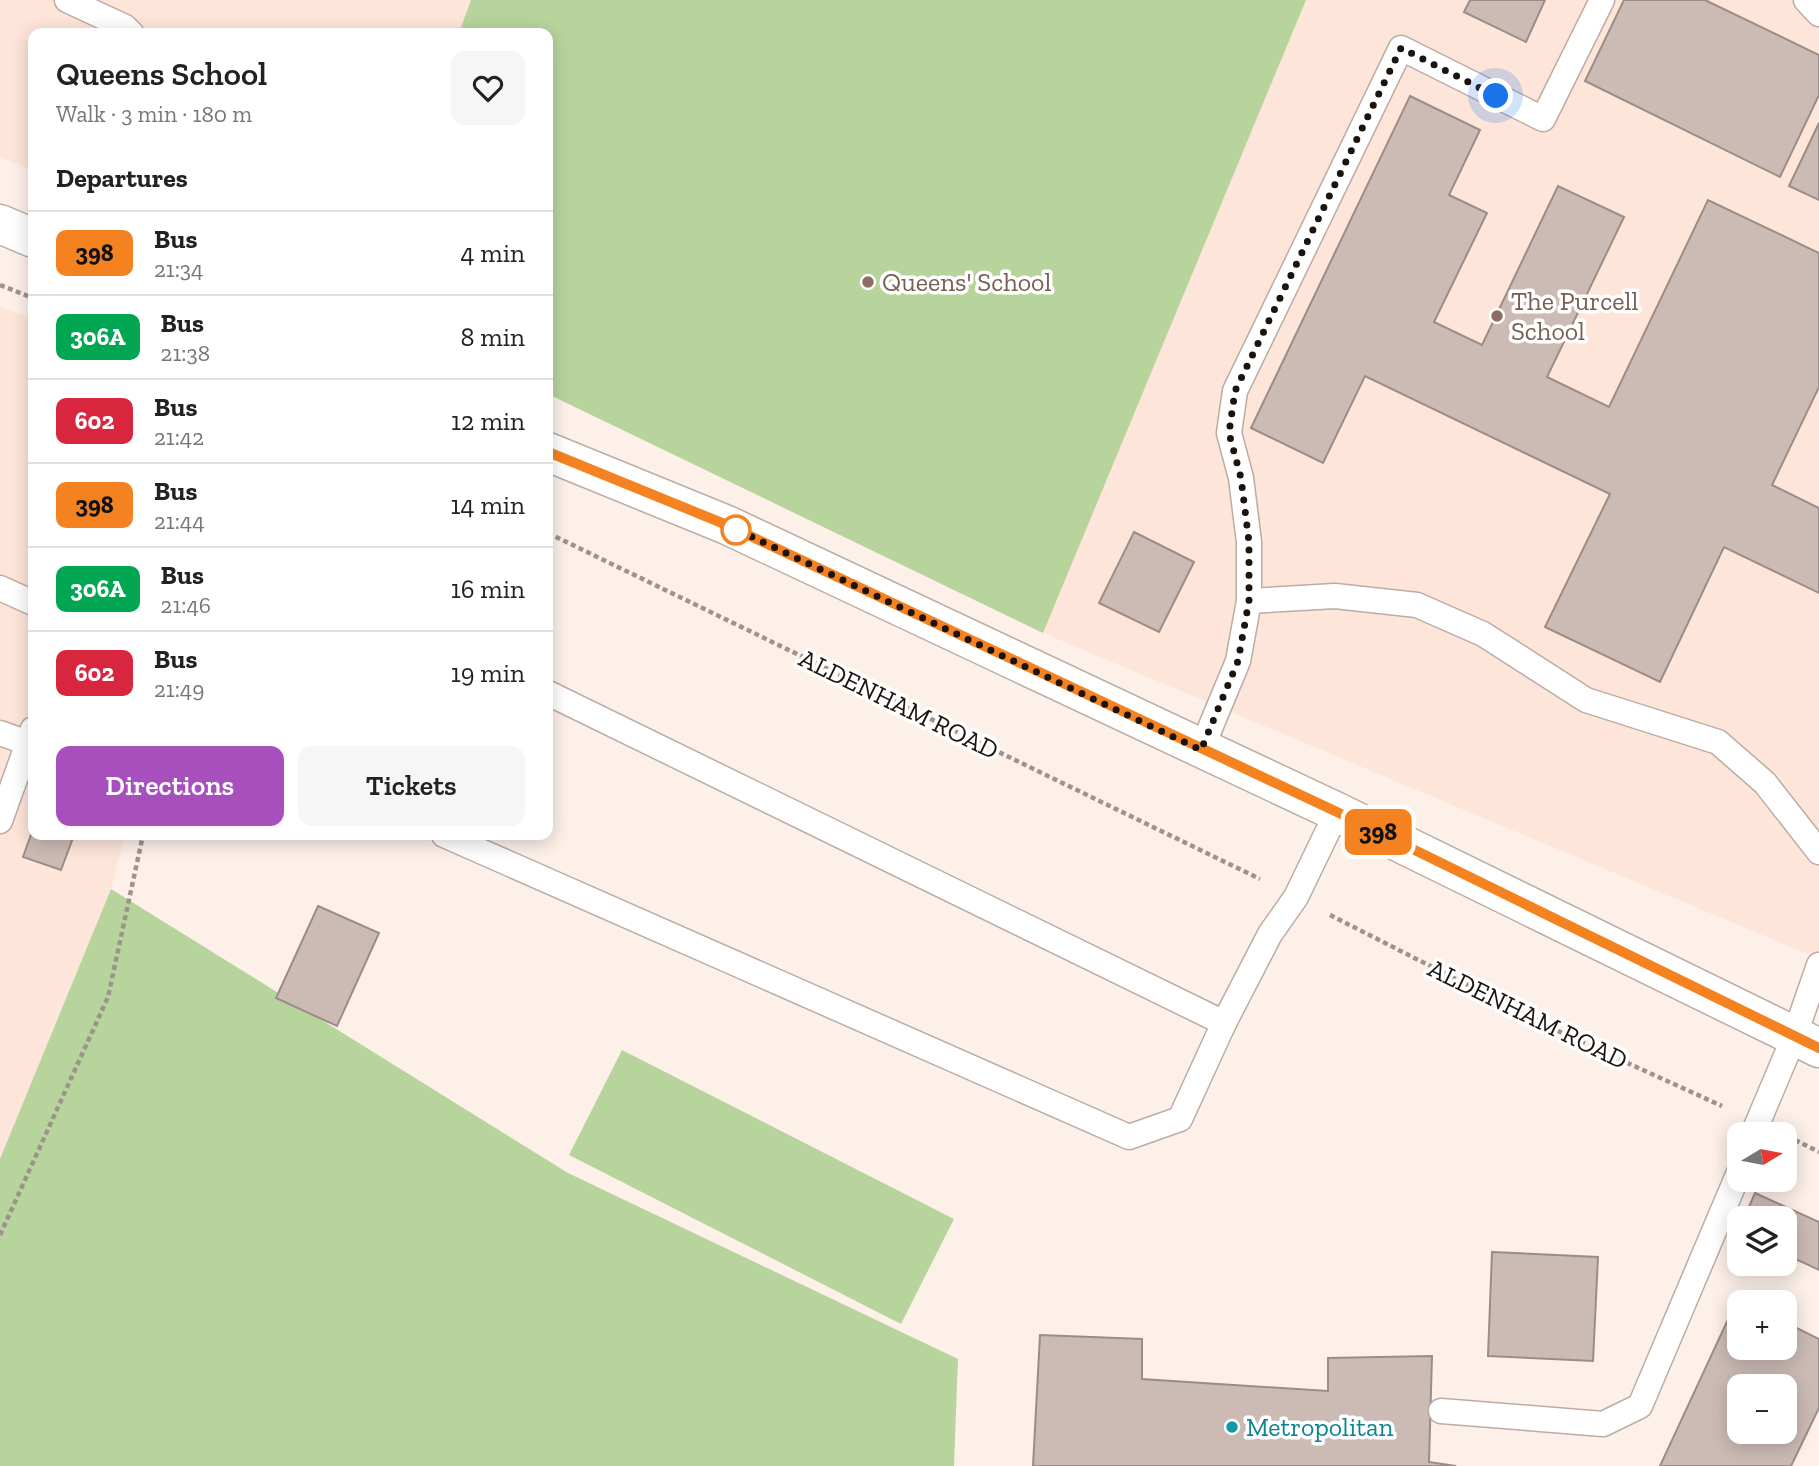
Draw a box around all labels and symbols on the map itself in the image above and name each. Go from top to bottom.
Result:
your location [1478,78,1513,113]
place label: Queens' School [882,266,1051,298]
marker: Queens' School [860,274,876,290]
place label: The Purcell School [1511,285,1638,347]
marker: The Purcell School [1489,308,1505,324]
unlabelled marker [721,515,751,545]
street label: ALDENHAM ROAD [794,642,1004,766]
line badge: 398 [1338,809,1418,855]
street label: ALDENHAM ROAD [1423,952,1633,1076]
north arrow [1727,1122,1797,1192]
place label: Metropolitan [1246,1411,1393,1443]
marker: Metropolitan [1224,1419,1240,1435]

